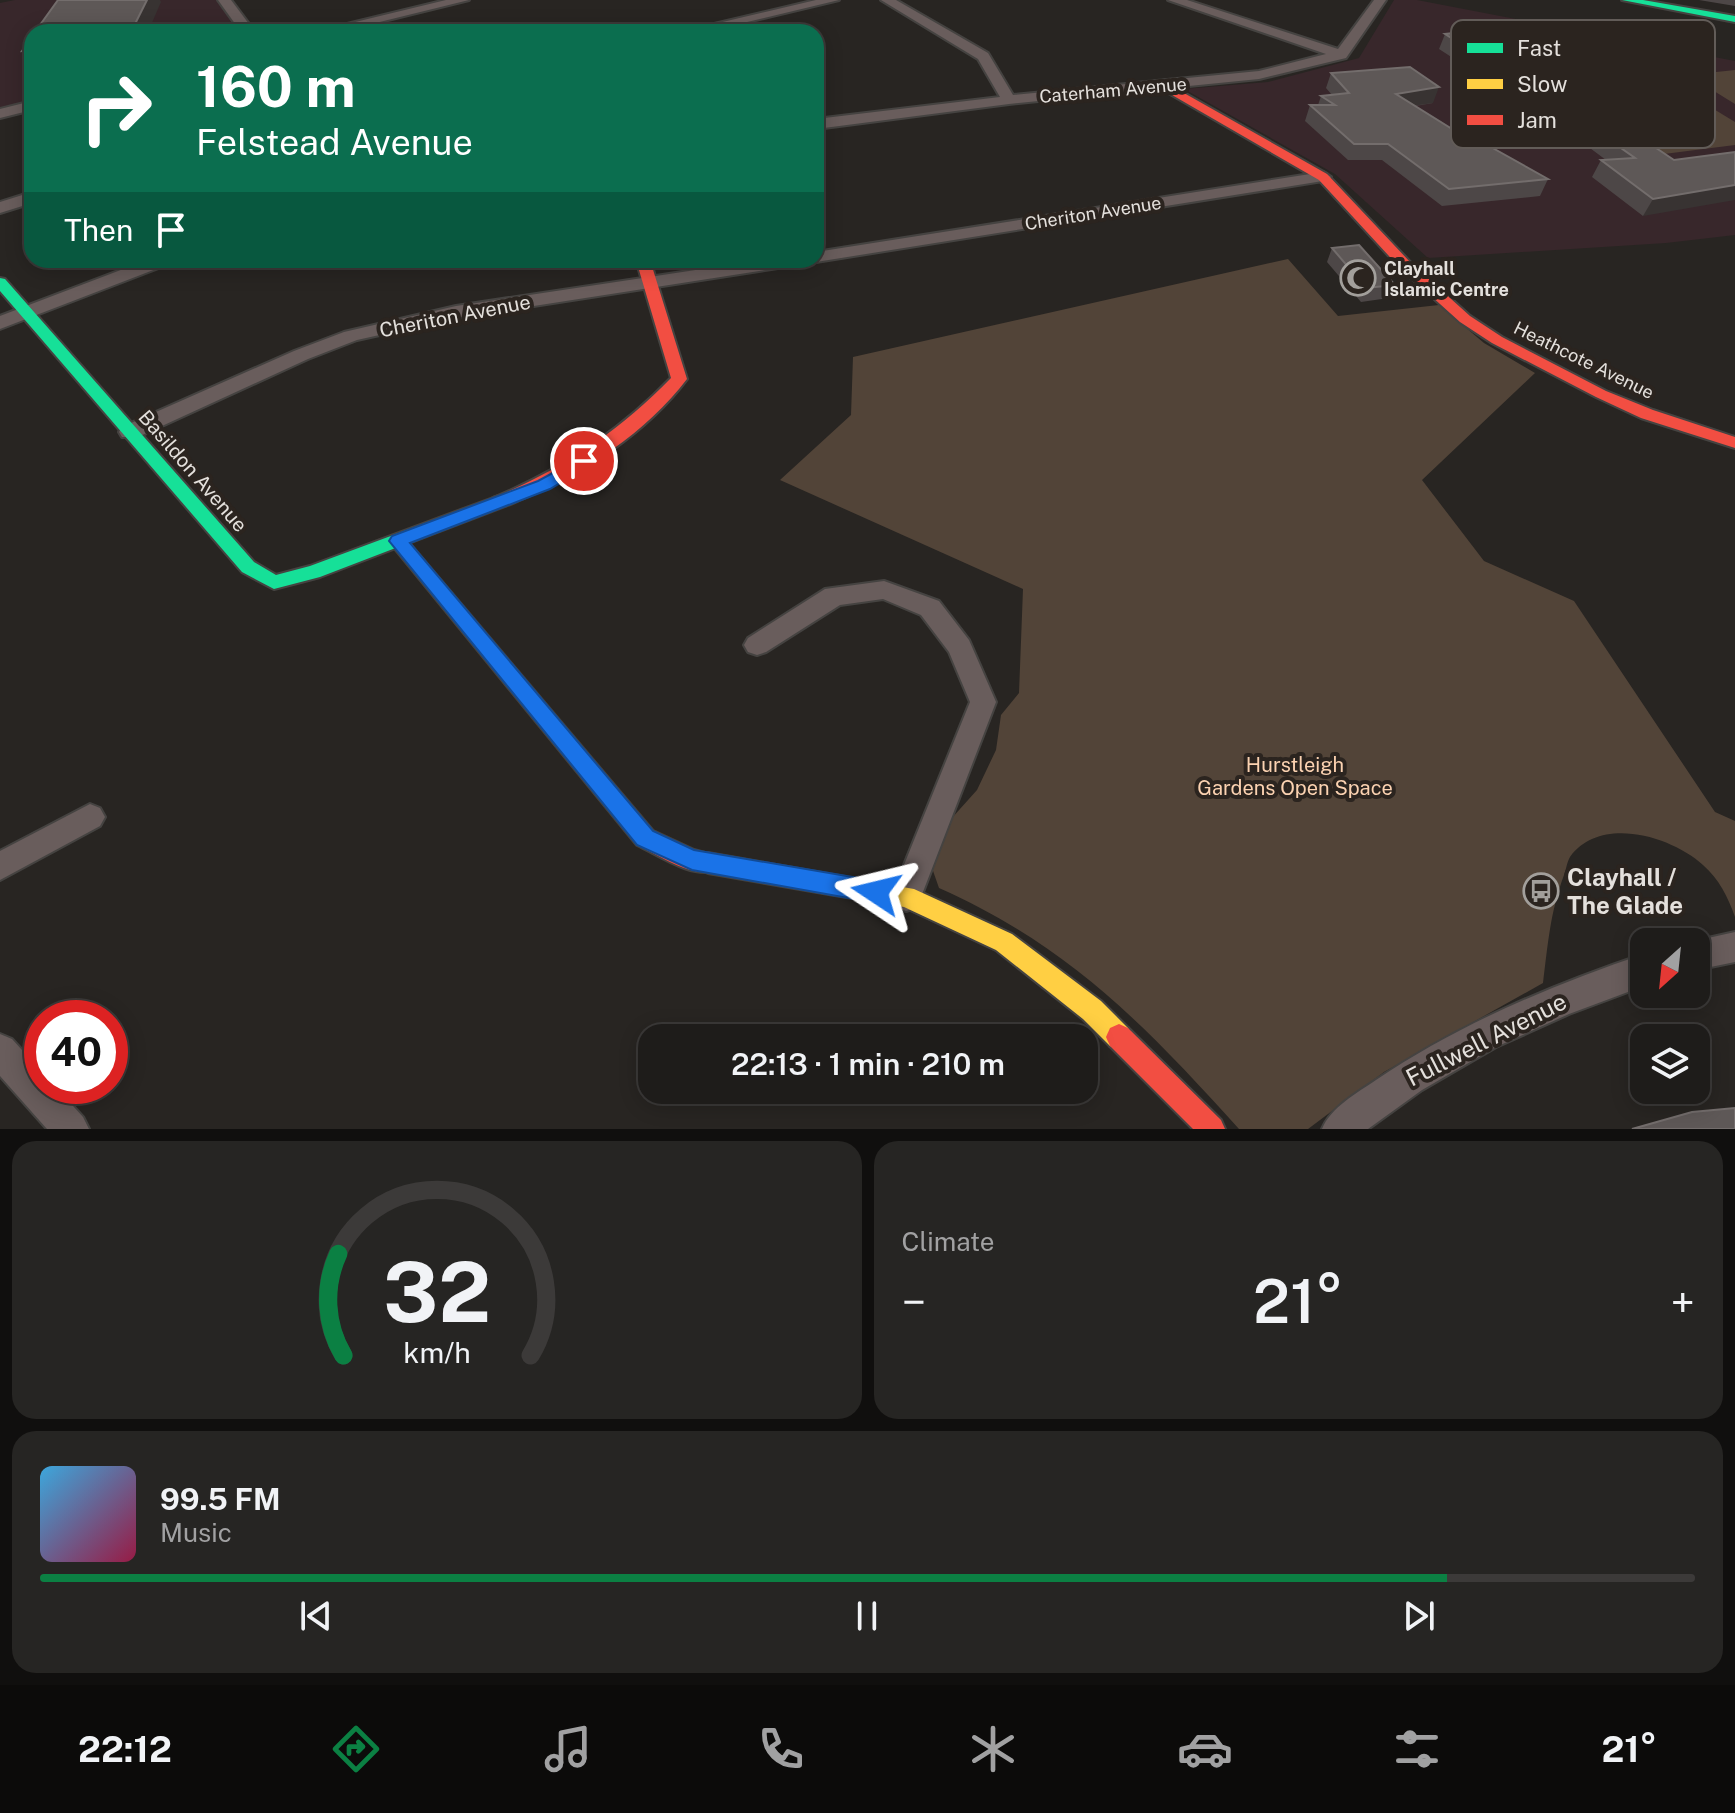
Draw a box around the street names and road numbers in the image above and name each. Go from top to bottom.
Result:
street label: Caterham Avenue [1038,73,1188,107]
street label: Cheriton Avenue [1023,192,1163,234]
street label: Cheriton Avenue [377,290,533,342]
street label: Heathcote Avenue [1511,317,1657,403]
street label: Basildon Avenue [134,405,252,537]
street label: Fullwell Avenue [1401,987,1571,1091]

